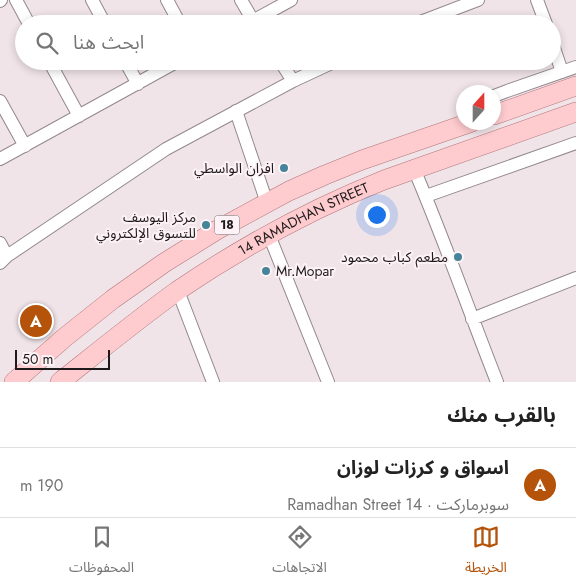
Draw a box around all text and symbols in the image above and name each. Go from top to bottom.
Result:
search box [15,15,561,70]
icon: search [33,29,61,57]
text: ابحث هنا [73,29,144,56]
north arrow [456,85,501,130]
place label: افران الواسطي [194,158,274,179]
marker: افران الواسطي [278,162,290,174]
street label: 14 RAMADHAN STREET [234,177,372,260]
your location [364,202,390,228]
place label: مركز اليوسف للتسوق الإلكتروني [96,207,196,244]
road number: 18 [214,216,240,234]
marker: مركز اليوسف للتسوق الإلكتروني [200,219,212,231]
place label: مطعم كباب محمود [341,247,448,268]
marker: مطعم كباب محمود [452,251,464,263]
place label: Mr.Mopar [276,261,334,281]
marker: Mr.Mopar [260,265,272,277]
pin: A [20,302,52,340]
scale bar [15,347,110,370]
text: 50 m [22,349,53,369]
text: بالقرب منك [447,400,556,430]
text: اسواق و كرزات لوزان [337,454,509,481]
text: 190 m [20,474,63,497]
text: A [534,474,546,497]
text: سوبرماركت · 14 Ramadhan Street [287,493,509,516]
tab: المحفوظات [69,523,134,582]
tab: الاتجاهات [272,523,327,582]
tab: الخريطة [465,523,507,582]

